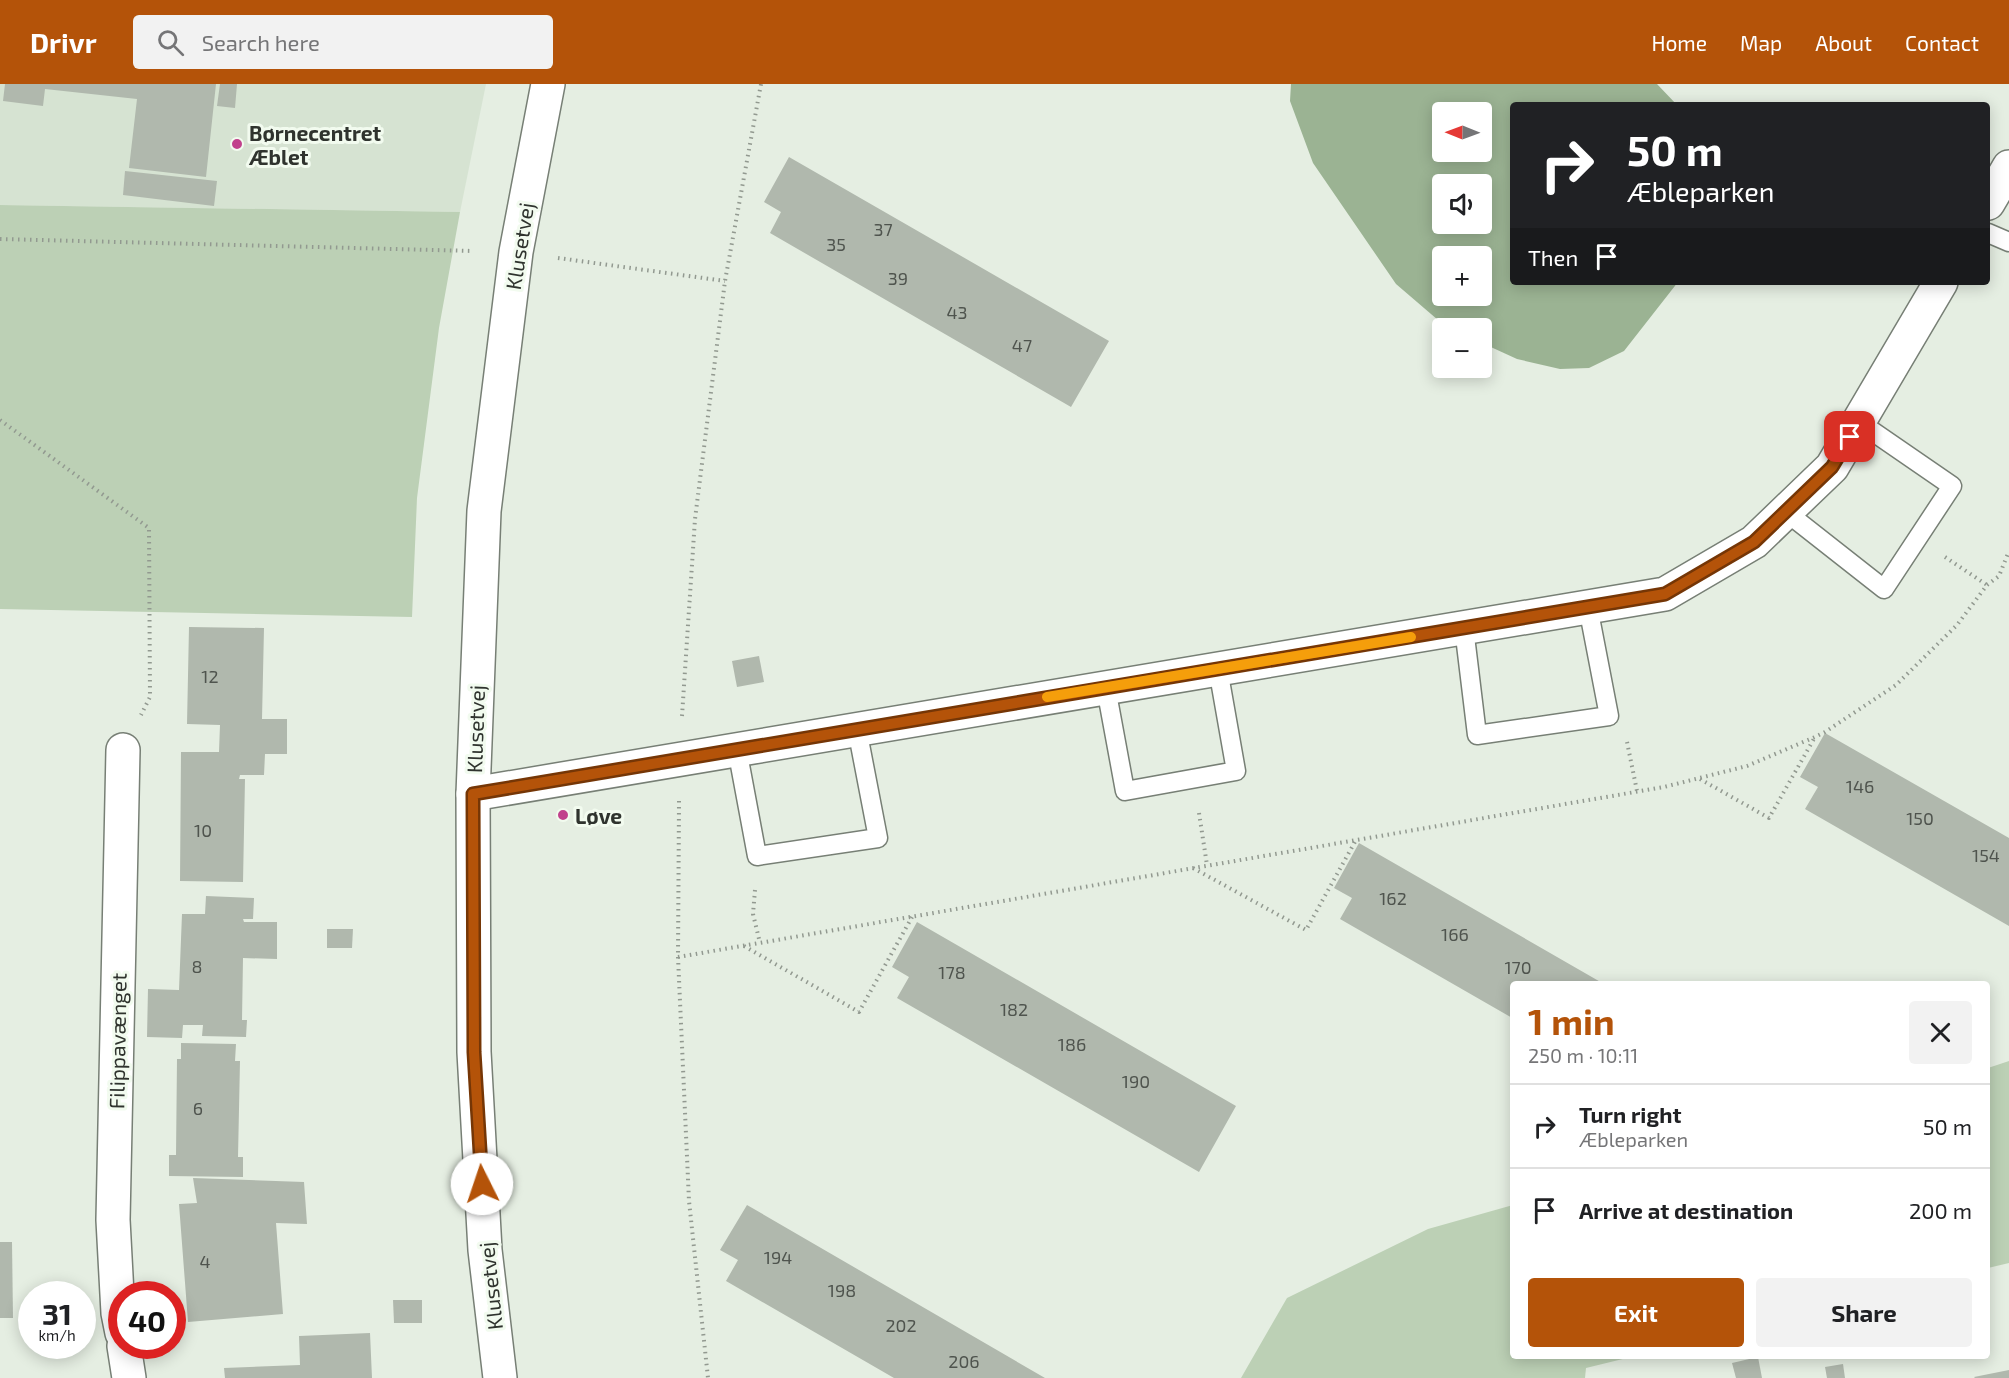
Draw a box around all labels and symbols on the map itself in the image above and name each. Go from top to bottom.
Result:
north arrow [1432,102,1492,162]
place label: Børnecentret Æblet [248,120,382,169]
marker: Børnecentret Æblet [230,137,244,151]
street label: Klusetvej [500,201,539,292]
house number: 37 [873,218,893,240]
house number: 35 [826,233,846,255]
house number: 39 [888,267,908,289]
house number: 43 [946,301,968,323]
house number: 47 [1012,334,1032,356]
pin [1824,411,1875,462]
house number: 12 [201,665,219,687]
street label: Klusetvej [461,685,490,773]
house number: 146 [1846,775,1874,797]
place label: Løve [575,803,622,828]
house number: 150 [1906,807,1934,829]
marker: Løve [556,808,570,822]
house number: 10 [194,819,212,841]
house number: 154 [1972,844,2000,866]
house number: 162 [1379,887,1407,909]
house number: 166 [1441,923,1469,945]
house number: 8 [192,955,202,977]
house number: 170 [1504,956,1532,978]
house number: 178 [938,961,966,983]
street label: Filippavænget [103,973,131,1109]
house number: 182 [1000,998,1028,1020]
house number: 186 [1058,1033,1086,1055]
house number: 190 [1122,1070,1150,1092]
house number: 6 [193,1097,203,1119]
position arrow [450,1152,514,1216]
street label: Klusetvej [473,1241,508,1331]
house number: 194 [764,1246,792,1268]
house number: 4 [199,1250,211,1272]
house number: 198 [828,1279,856,1301]
speed limit sign: 40 [108,1281,186,1359]
house number: 202 [885,1314,917,1336]
house number: 206 [948,1350,980,1372]

